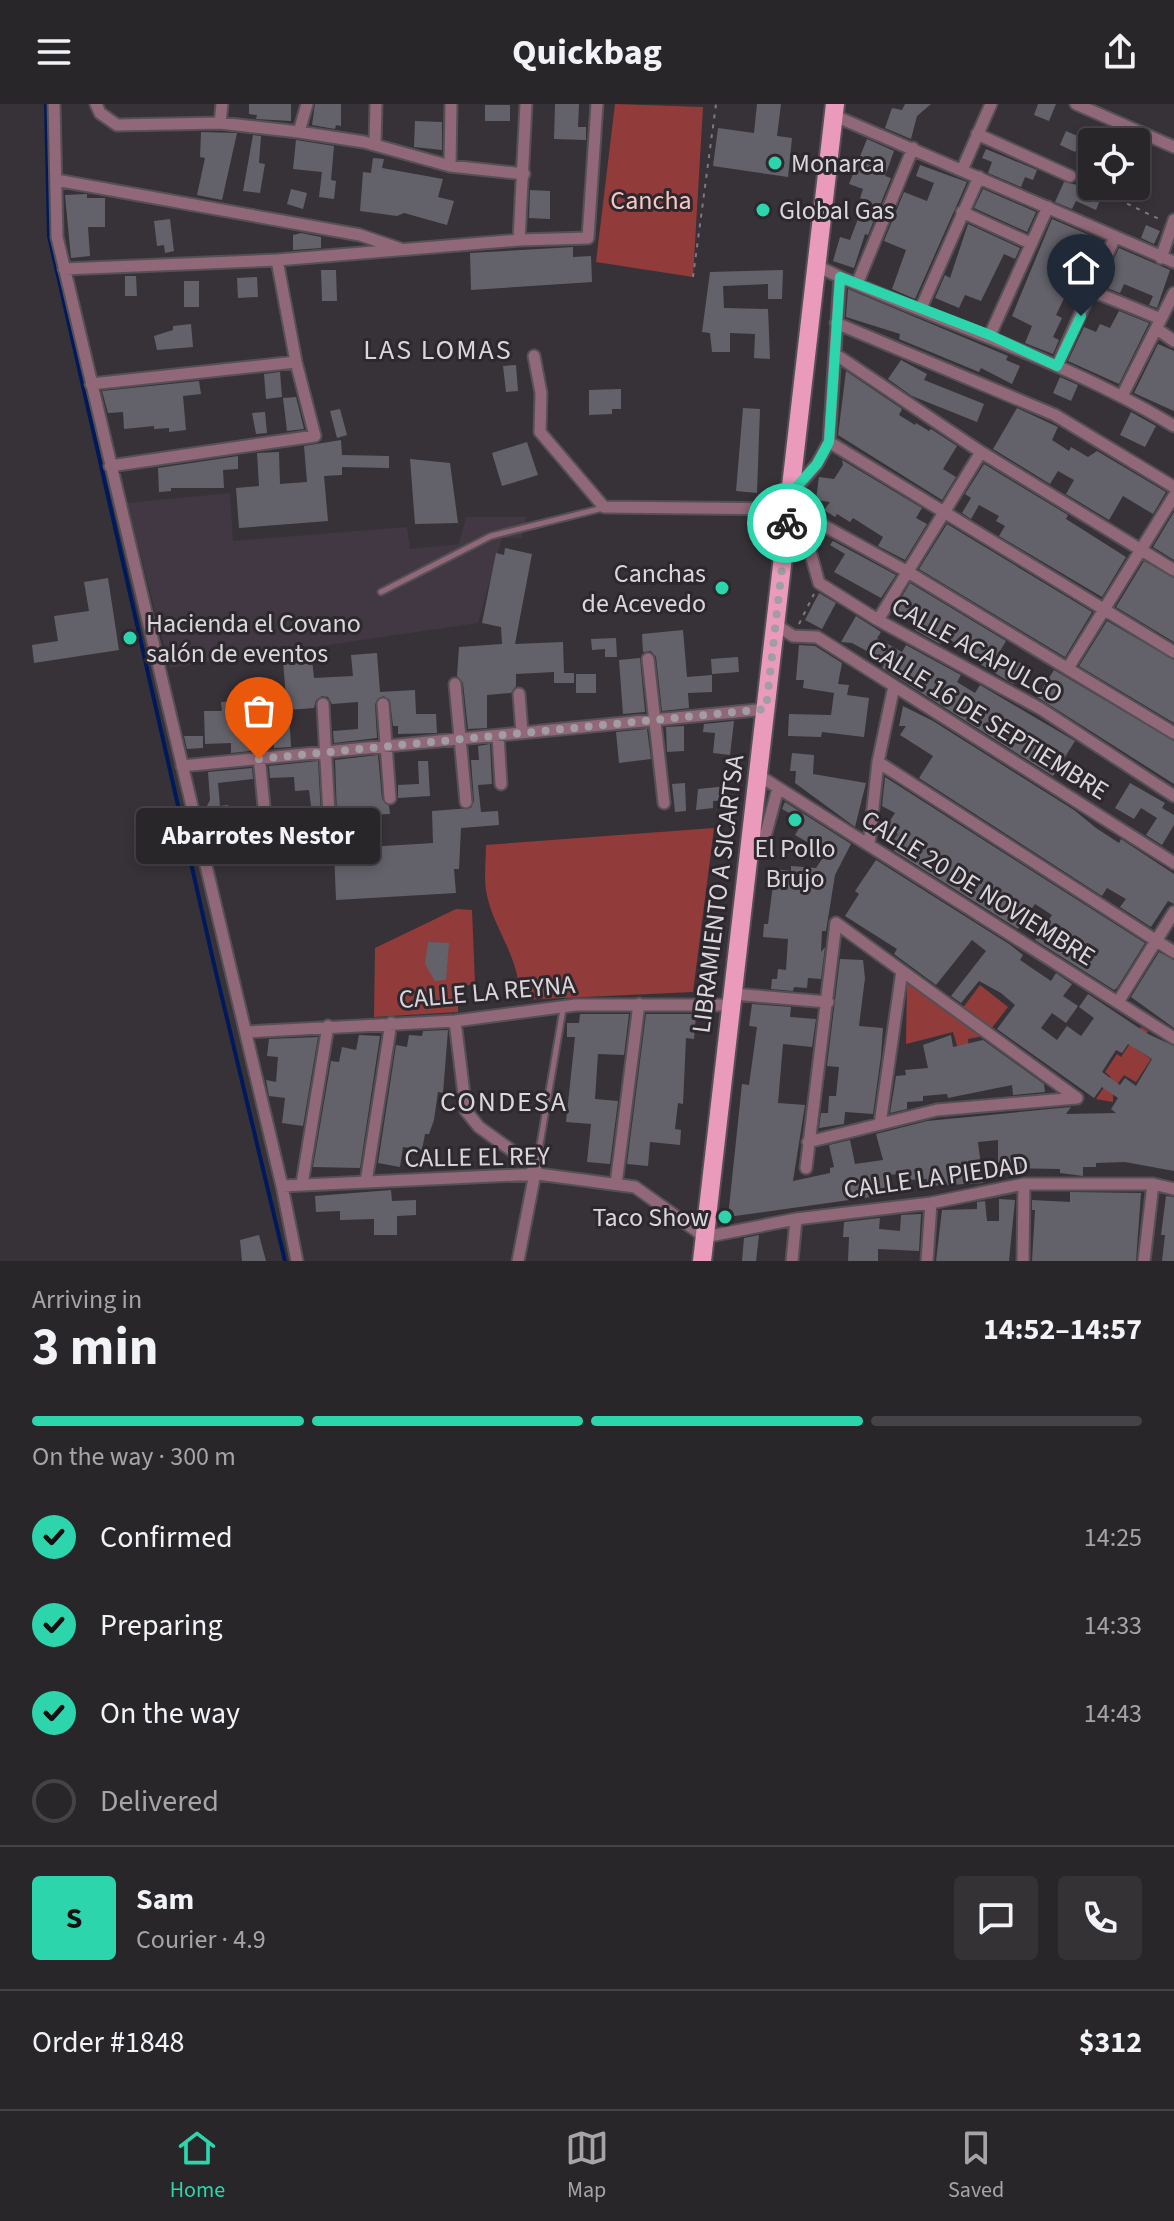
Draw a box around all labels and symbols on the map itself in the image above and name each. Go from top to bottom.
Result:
place label: Monarca [791,145,885,182]
marker: Monarca [766,154,784,172]
park label: Cancha [610,182,692,219]
place label: Global Gas [779,192,895,229]
marker: Global Gas [754,201,772,219]
pin [1047,234,1115,316]
district label: LAS LOMAS [363,330,513,370]
courier [747,483,827,563]
place label: Canchas de Acevedo [582,555,706,622]
marker: Canchas de Acevedo [713,579,731,597]
street label: CALLE ACAPULCO [885,588,1069,712]
place label: Hacienda el Covano salón de eventos [146,605,361,672]
marker: Hacienda el Covano salón de eventos [121,629,139,647]
street label: CALLE 16 DE SEPTIEMBRE [860,631,1116,809]
pin [225,677,293,759]
street label: LIBRAMIENTO A SICARTSA [683,752,754,1035]
street label: CALLE 20 DE NOVIEMBRE [854,801,1102,975]
callout: Abarrotes Nestor [137,807,381,863]
marker: El Pollo Brujo [786,811,804,829]
place label: El Pollo Brujo [754,830,836,897]
street label: CALLE LA REYNA [397,966,578,1018]
district label: CONDESA [440,1082,568,1122]
street label: CALLE EL REY [404,1137,551,1177]
street label: CALLE LA PIEDAD [841,1146,1031,1208]
place label: Taco Show [593,1199,709,1236]
marker: Taco Show [716,1208,734,1226]

